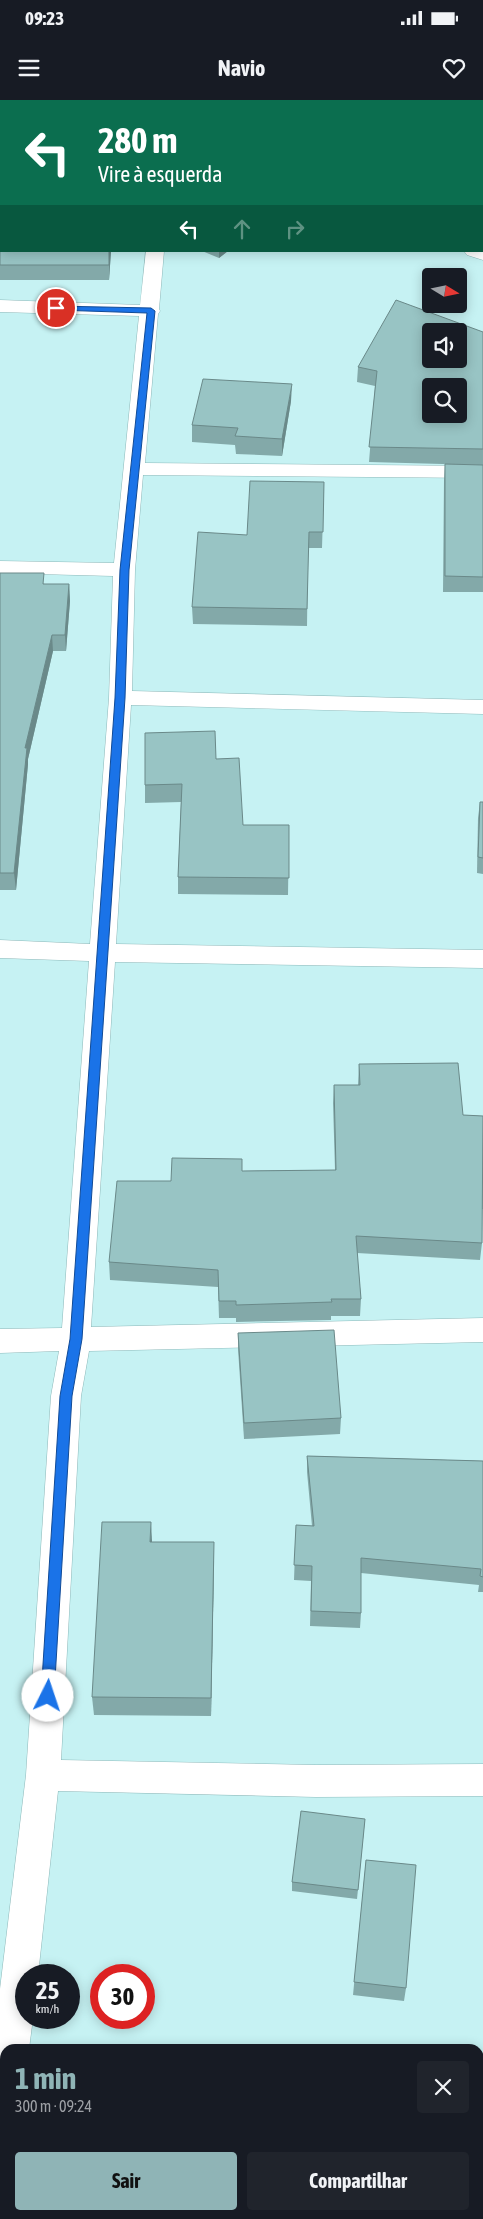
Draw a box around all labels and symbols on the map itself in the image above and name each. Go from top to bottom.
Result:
north arrow [422,268,468,312]
pin [35,287,77,329]
position arrow [21,1669,73,1721]
speed limit sign: 30 [90,1964,155,2029]

